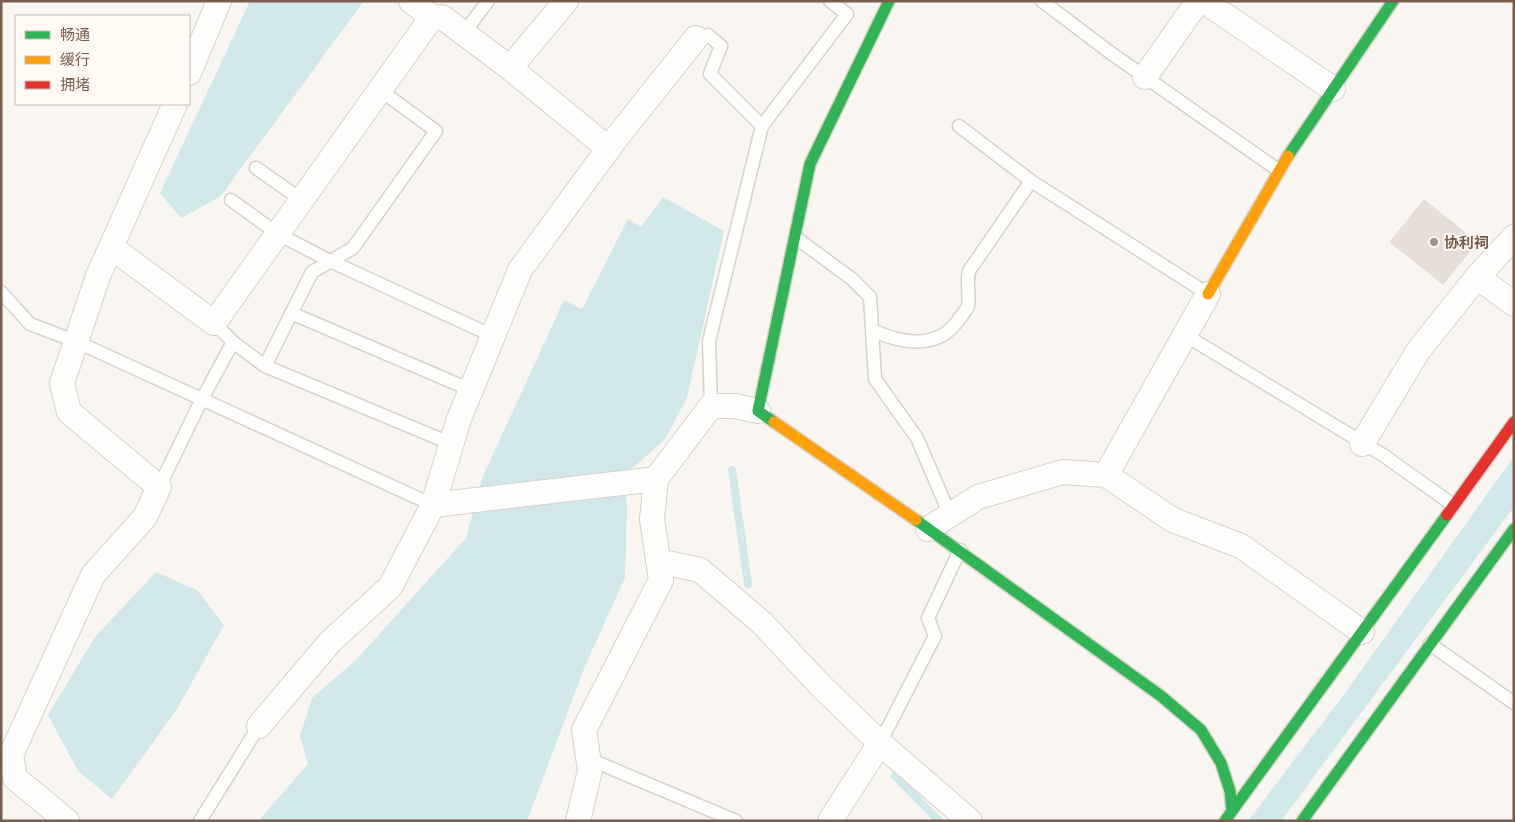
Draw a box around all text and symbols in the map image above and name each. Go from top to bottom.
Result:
legend [15,15,190,105]
text: 畅通 [60,25,90,43]
text: 缓行 [60,50,90,68]
text: 拥堵 [60,75,90,93]
place label: 协利祠 [1444,233,1489,251]
marker: 协利祠 [1428,236,1440,248]

